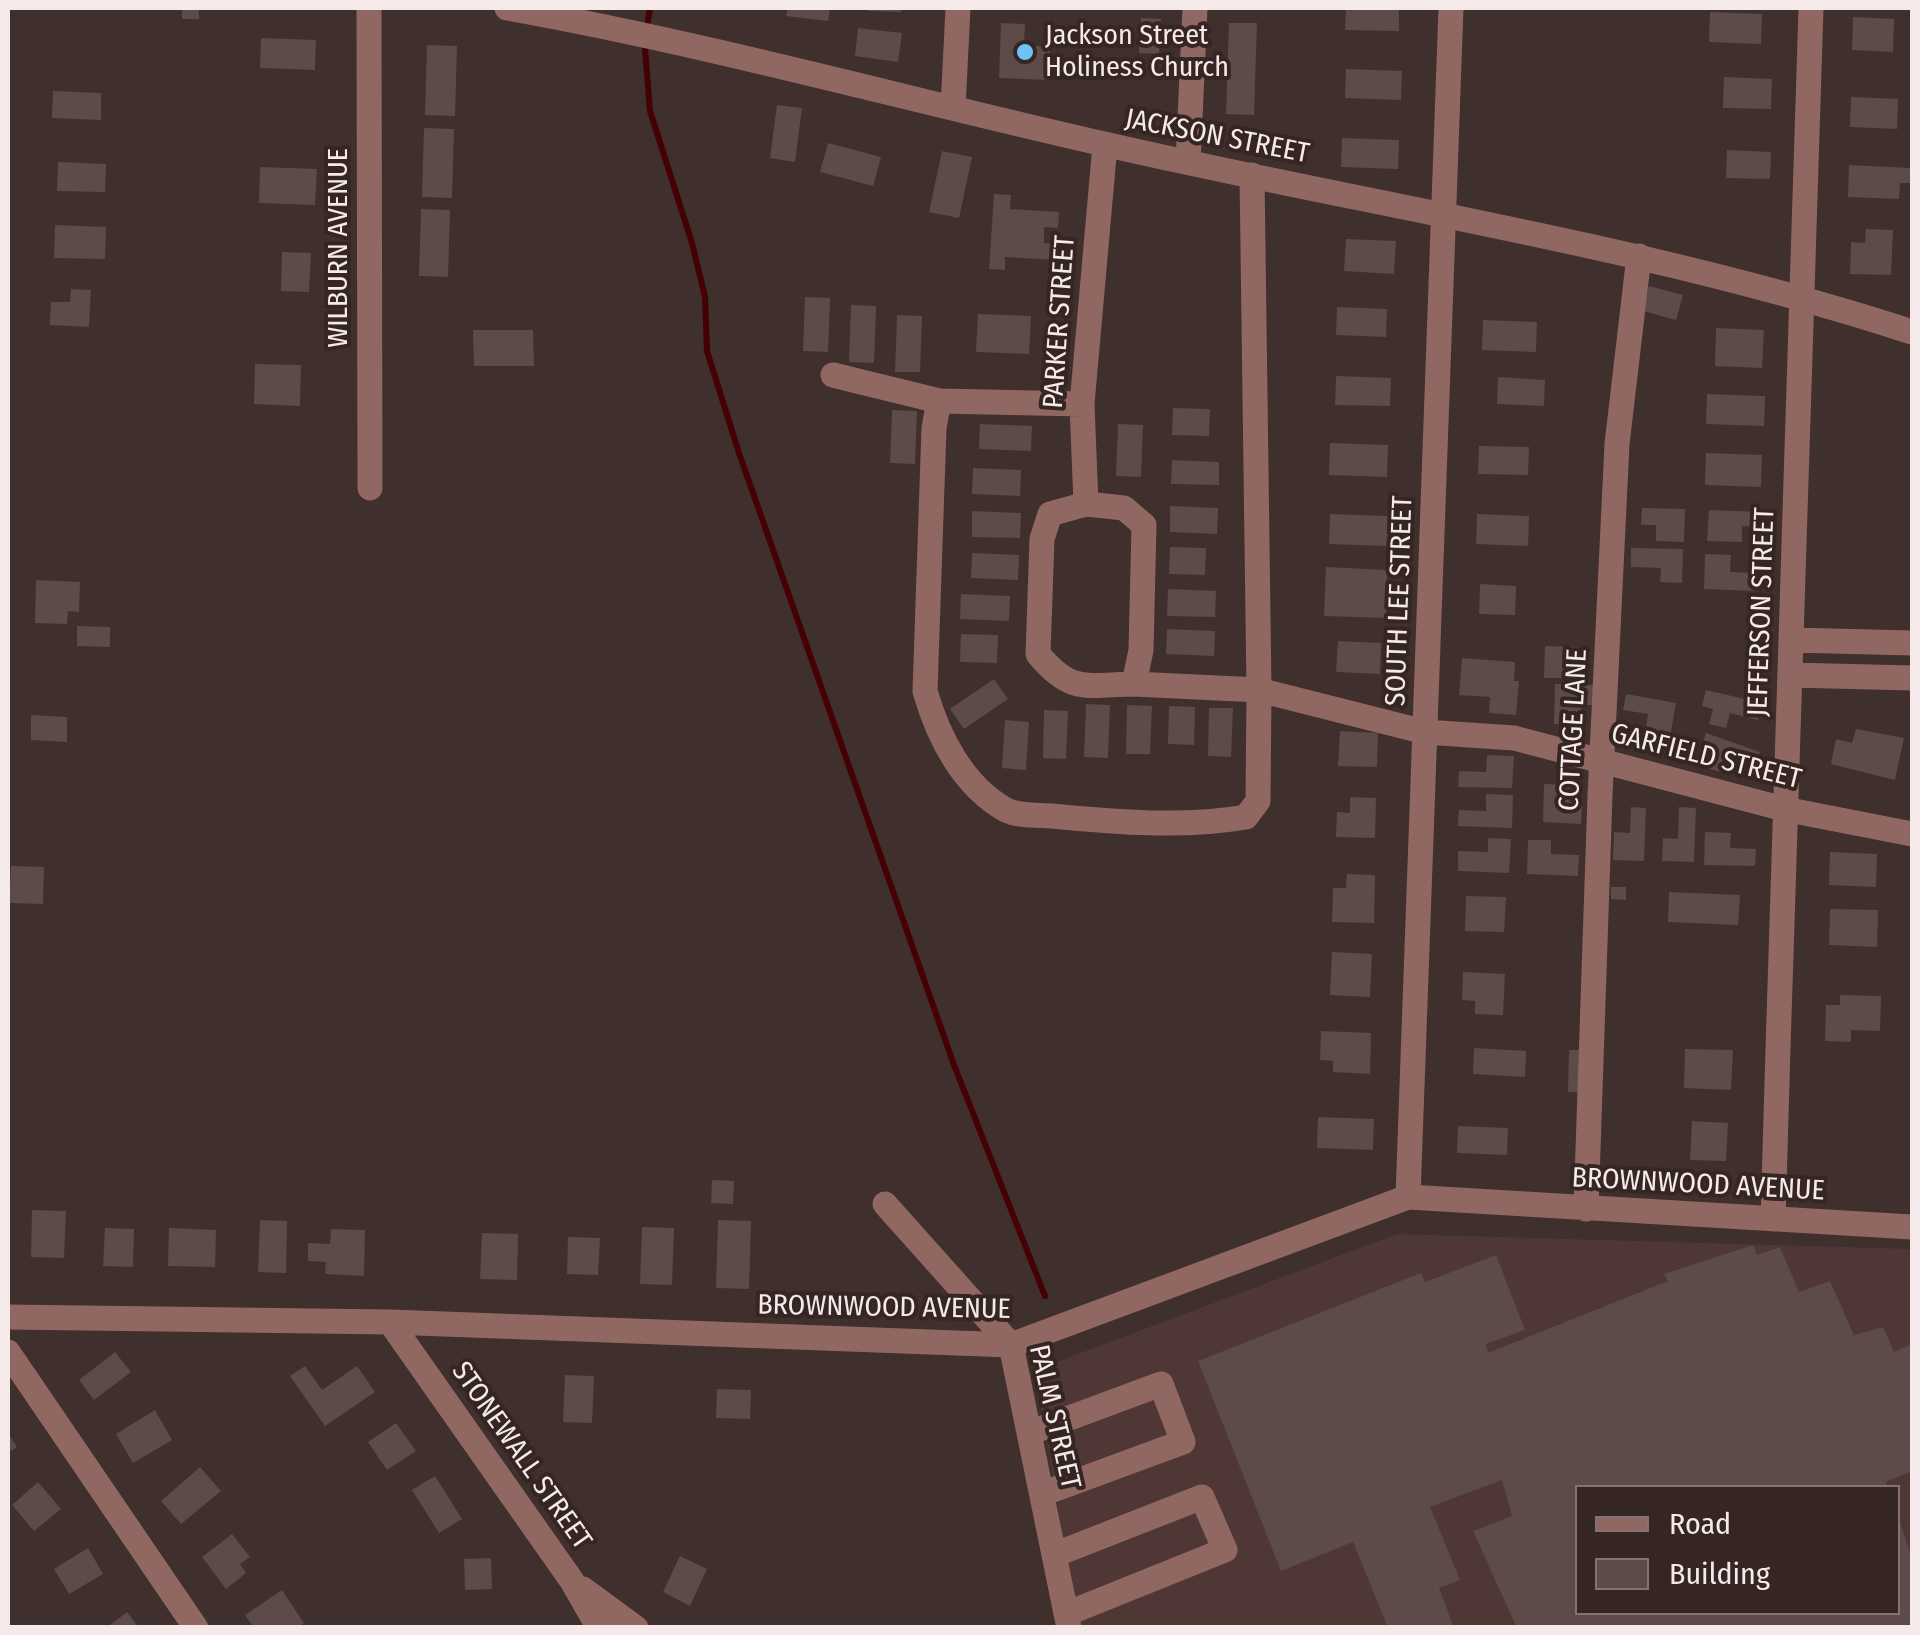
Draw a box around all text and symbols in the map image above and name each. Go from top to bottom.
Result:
place label: Jackson Street Holiness Church [1045,19,1229,85]
marker: Jackson Street Holiness Church [1014,41,1036,63]
street label: JACKSON STREET [1122,103,1312,171]
street label: WILBURN AVENUE [322,148,356,348]
street label: PARKER STREET [1037,234,1083,410]
street label: SOUTH LEE STREET [1380,495,1420,707]
street label: JEFFERSON STREET [1742,507,1782,717]
street label: COTTAGE LANE [1553,648,1595,812]
street label: GARFIELD STREET [1607,717,1805,797]
street label: BROWNWOOD AVENUE [1571,1162,1825,1208]
street label: BROWNWOOD AVENUE [757,1289,1011,1327]
street label: PALM STREET [1021,1342,1087,1492]
street label: STONEWALL STREET [444,1356,598,1556]
legend [1575,1485,1900,1615]
text: Road [1669,1506,1731,1542]
text: Building [1669,1556,1770,1592]

